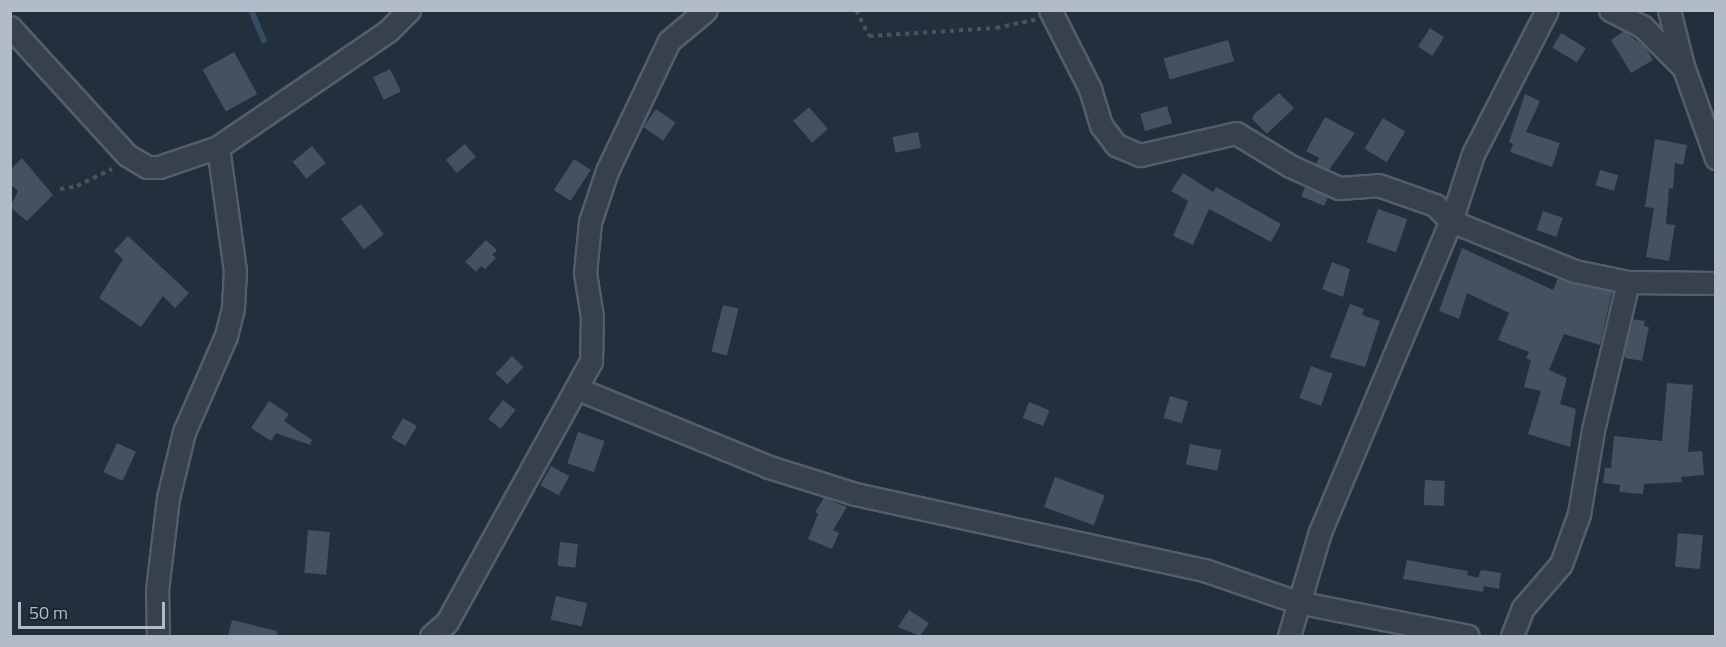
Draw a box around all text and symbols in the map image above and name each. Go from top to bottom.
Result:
scale bar [21,590,168,628]
text: 50 m [29,599,68,626]

